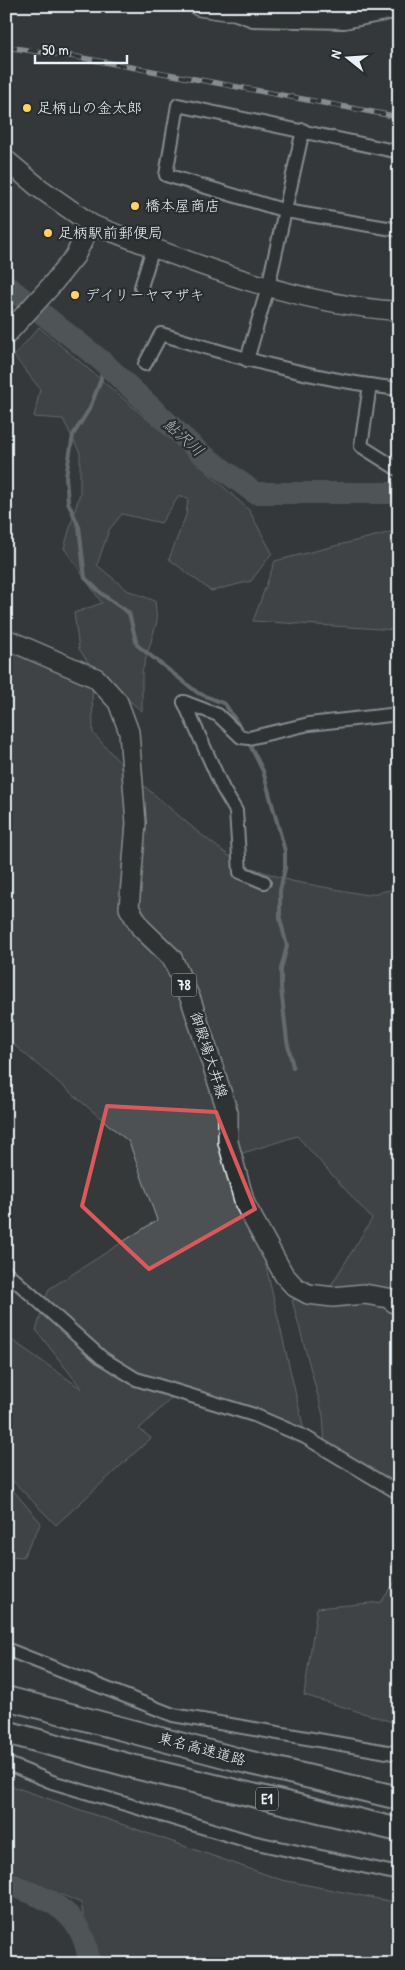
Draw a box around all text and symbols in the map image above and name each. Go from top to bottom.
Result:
scale bar [35,32,128,64]
north arrow [322,32,372,82]
text: 50 m [42,39,69,60]
text: N [325,47,345,60]
place label: 足柄山の金太郎 [37,97,142,118]
marker: 足柄山の金太郎 [21,102,33,114]
place label: 橋本屋商店 [145,195,220,216]
marker: 橋本屋商店 [129,200,141,212]
place label: 足柄駅前郵便局 [58,222,163,243]
marker: 足柄駅前郵便局 [42,227,54,239]
place label: デイリーヤマザキ [85,284,204,305]
marker: デイリーヤマザキ [69,289,81,301]
water label: 鮎沢川 [159,413,209,461]
road number: 78 [172,974,196,996]
street label: 御殿場大井線 [186,1009,233,1101]
street label: 東名高速道路 [156,1727,248,1770]
road number: E1 [256,1788,278,1810]

